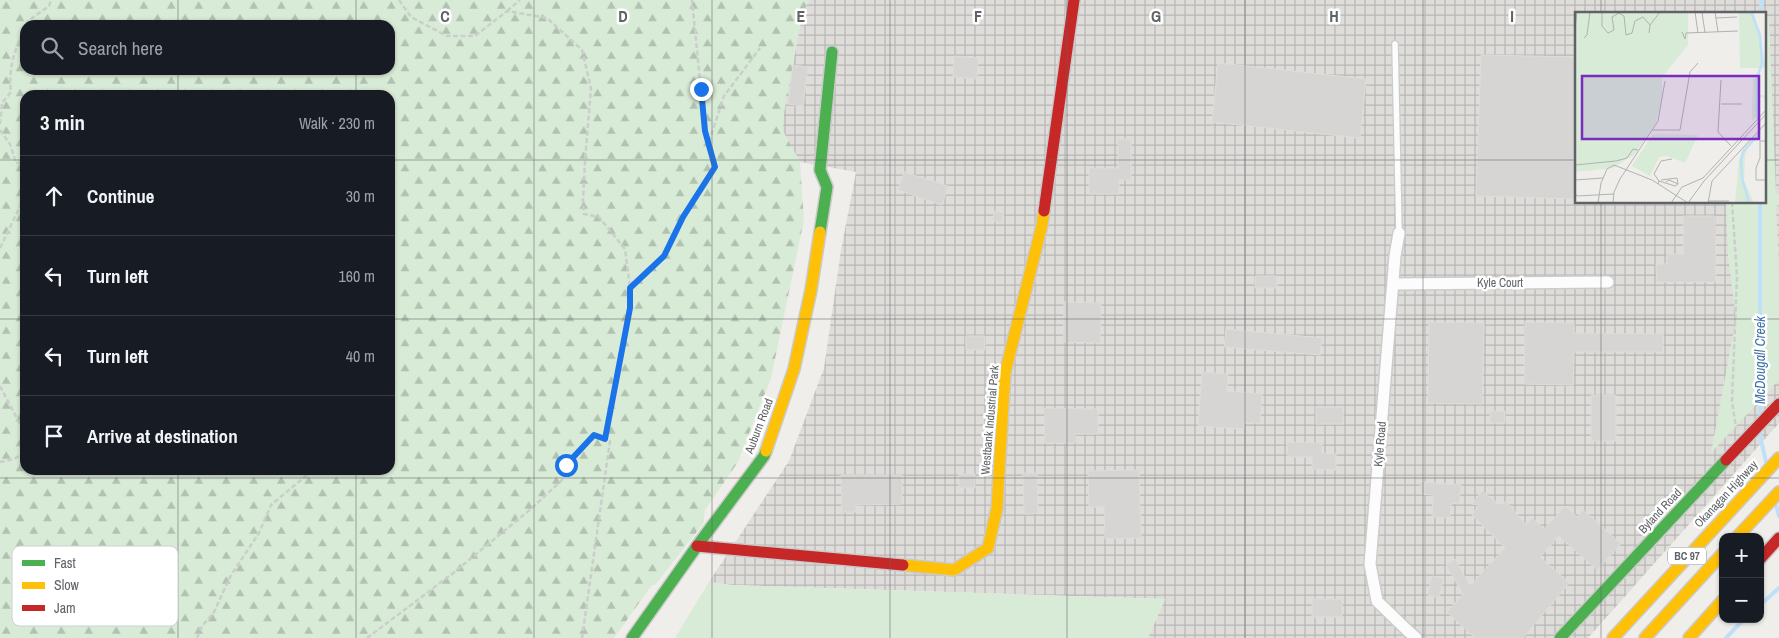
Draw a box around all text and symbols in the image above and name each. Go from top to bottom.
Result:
text: C [440,5,450,27]
text: D [618,5,628,27]
text: E [797,5,806,27]
text: F [974,5,982,27]
text: G [1151,5,1161,27]
text: H [1329,5,1339,27]
text: I [1510,5,1514,27]
inset map [1575,12,1766,204]
search box [20,20,395,75]
icon: search [38,34,66,62]
text: Search here [78,35,163,61]
route end [690,78,713,101]
text: 3 min [40,108,85,137]
text: Walk · 230 m [299,112,375,134]
icon: ahead [40,182,68,210]
text: Continue [87,183,155,209]
text: 30 m [346,185,375,207]
icon: left [40,262,68,290]
text: Turn left [87,263,148,289]
text: 160 m [339,265,375,287]
street label: Kyle Court [1477,275,1523,291]
water label: McDougall Creek [1751,315,1769,404]
icon: left [40,342,68,370]
text: Turn left [87,343,148,369]
text: 40 m [346,345,375,367]
street label: Westbank Industrial Park [977,365,1003,475]
street label: Auburn Road [741,396,777,457]
street label: Kyle Road [1370,421,1390,467]
icon: arrive [40,422,68,450]
text: Arrive at destination [87,423,238,449]
route start [555,454,578,477]
street label: Okanagan Highway [1691,457,1761,531]
street label: Byland Road [1635,485,1685,537]
map controls [1719,533,1764,623]
button: + [1719,533,1764,578]
legend [12,546,178,626]
road number: BC 97 [1668,548,1706,564]
text: Fast [54,554,76,572]
text: Slow [54,576,80,594]
button: − [1719,578,1764,623]
text: Jam [54,599,76,617]

